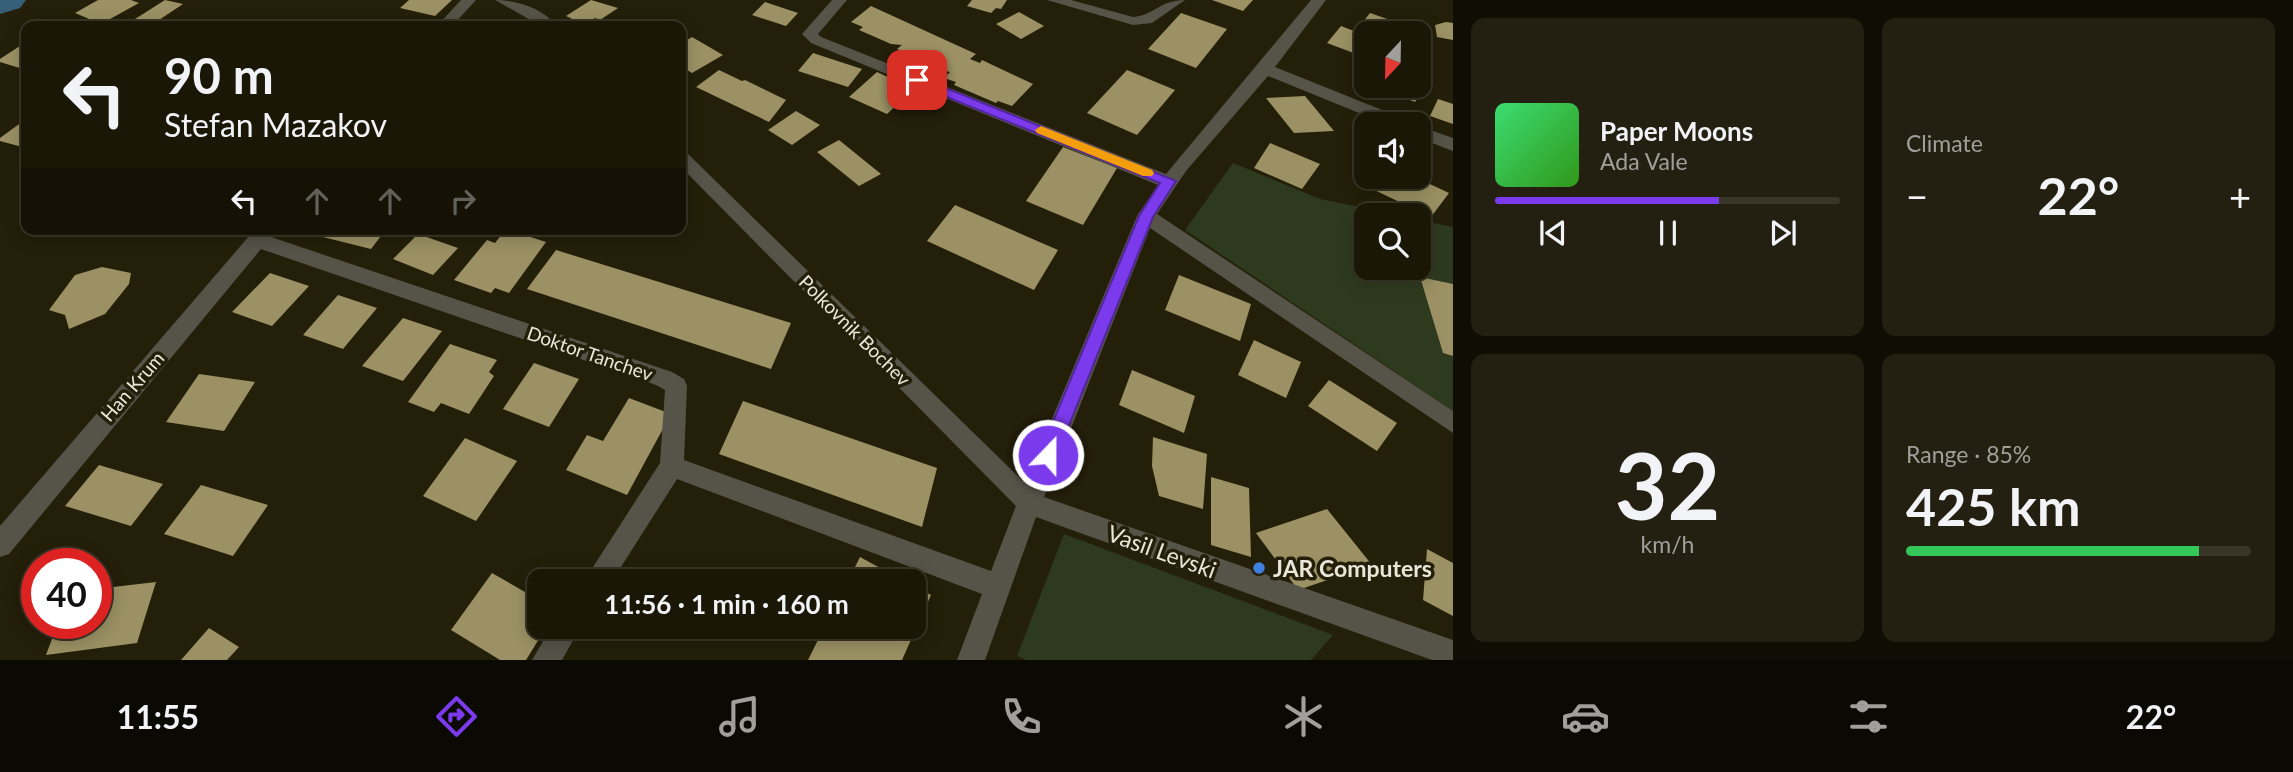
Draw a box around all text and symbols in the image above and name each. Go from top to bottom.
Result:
north arrow [1354,21,1432,98]
map controls [1354,21,1431,280]
text: 90 m [164,46,274,104]
icon: left [49,49,140,140]
pin [887,50,947,110]
icon: arrive [898,61,936,99]
text: Stefan Mazakov [164,105,387,144]
button: sound [1354,112,1431,189]
text: Paper Moons [1600,115,1753,147]
text: Climate [1906,129,1983,157]
text: Ada Vale [1600,147,1688,175]
text: 22° [2038,164,2119,226]
text: − [1906,173,1928,219]
text: + [2229,173,2251,219]
icon: left [225,182,263,220]
icon: ahead [298,182,336,220]
icon: ahead [371,182,409,220]
icon: right [444,182,482,220]
button: search [1354,203,1431,280]
icon: previous [1534,214,1572,252]
icon: pause [1649,214,1687,252]
icon: next [1764,214,1802,252]
street label: Polkovnik Bochev [795,270,915,390]
street label: Doktor Tanchev [524,321,656,385]
street label: Han Krum [95,346,169,426]
position arrow [1011,418,1085,492]
text: 32 [1615,430,1720,539]
text: Range · 85% [1906,440,2031,468]
text: 425 km [1906,475,2080,537]
street label: Vasil Levski [1104,518,1220,584]
text: km/h [1641,530,1694,558]
speed limit sign: 40 [21,548,112,639]
place label: JAR Computers [1273,554,1432,582]
marker: JAR Computers [1251,560,1267,576]
text: 11:56 · 1 min · 160 m [604,588,849,620]
icon: directions [432,692,481,741]
icon: music [715,692,764,741]
icon: phone [997,692,1046,741]
icon: climate [1279,692,1328,741]
icon: car [1561,692,1610,741]
icon: filters [1844,692,1893,741]
text: 11:55 [117,697,199,736]
text: 22° [2126,697,2176,736]

